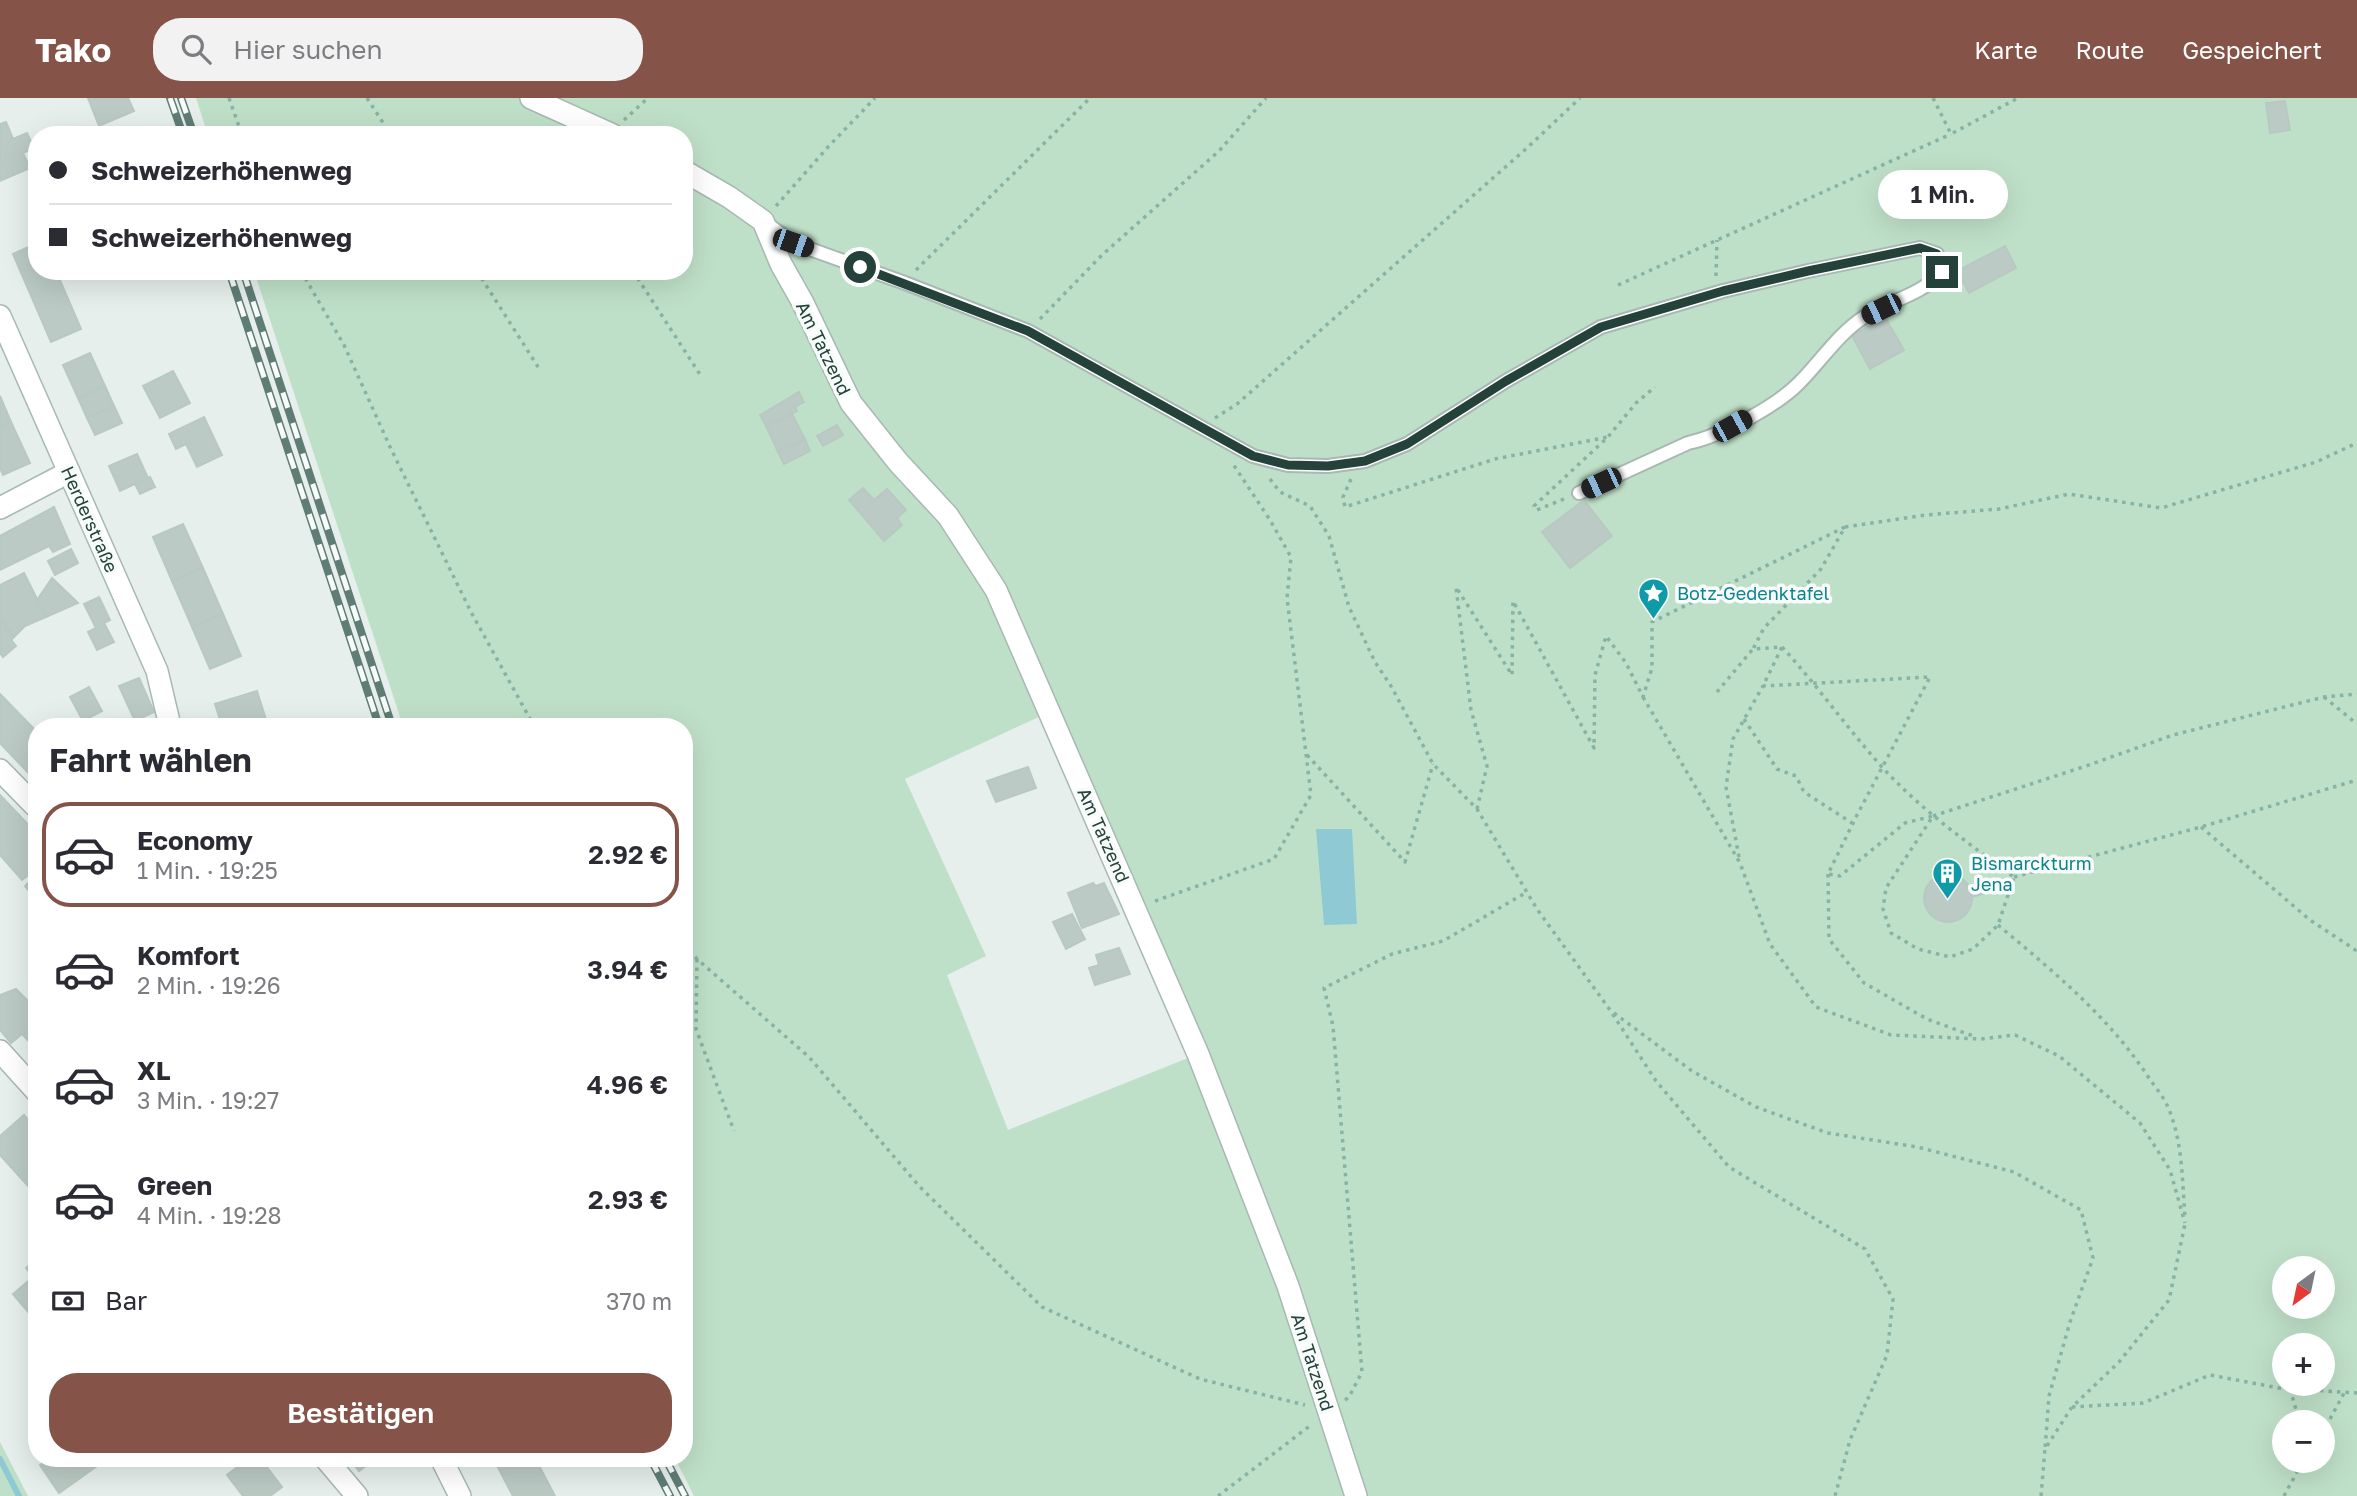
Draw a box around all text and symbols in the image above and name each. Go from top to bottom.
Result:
search box [153,18,643,81]
text: Tako [35,30,111,69]
icon: search [177,30,215,68]
text: Hier suchen [233,34,382,65]
text: Karte [1974,35,2038,64]
text: Route [2076,35,2144,64]
text: Gespeichert [2182,35,2322,64]
text: Schweizerhöhenweg [91,155,352,186]
callout: 1 Min. [1877,170,2007,220]
text: 1 Min. [1911,180,1975,208]
text: Schweizerhöhenweg [91,222,352,253]
car [770,226,817,260]
route start [844,251,876,283]
route end [1926,256,1958,288]
car [1858,290,1905,328]
street label: Am Tatzend [792,298,856,398]
car [1709,407,1756,445]
street label: Herderstraße [57,462,123,576]
car [1578,465,1625,501]
place icon: Botz-Gedenktafel [1637,576,1671,620]
place label: Botz-Gedenktafel [1677,582,1830,604]
text: Fahrt wählen [49,741,252,779]
street label: Am Tatzend [1073,784,1135,886]
icon: car [53,823,116,886]
text: Economy [137,825,253,856]
text: 2.92 € [588,839,668,870]
place label: Bismarckturm Jena [1971,852,2092,895]
text: 1 Min. · 19:25 [137,856,278,884]
building icon: Bismarckturm Jena [1931,856,1965,900]
icon: car [53,938,116,1001]
text: Komfort [137,940,240,971]
text: 3.94 € [587,954,668,985]
text: 2 Min. · 19:26 [137,971,281,999]
icon: car [53,1053,116,1116]
text: XL [137,1055,171,1086]
text: 4.96 € [587,1069,668,1100]
text: 3 Min. · 19:27 [137,1086,279,1114]
icon: car [53,1168,116,1231]
text: Green [137,1170,212,1201]
text: 2.93 € [588,1184,668,1215]
text: 4 Min. · 19:28 [137,1201,282,1229]
north arrow [2272,1256,2334,1320]
map controls [2272,1256,2335,1473]
icon: cash [49,1282,87,1320]
text: Bar [105,1285,147,1316]
text: 370 m [606,1287,672,1315]
street label: Am Tatzend [1287,1310,1339,1414]
button: + [2272,1333,2335,1396]
button: Bestätigen [49,1373,672,1453]
button: − [2272,1410,2335,1473]

